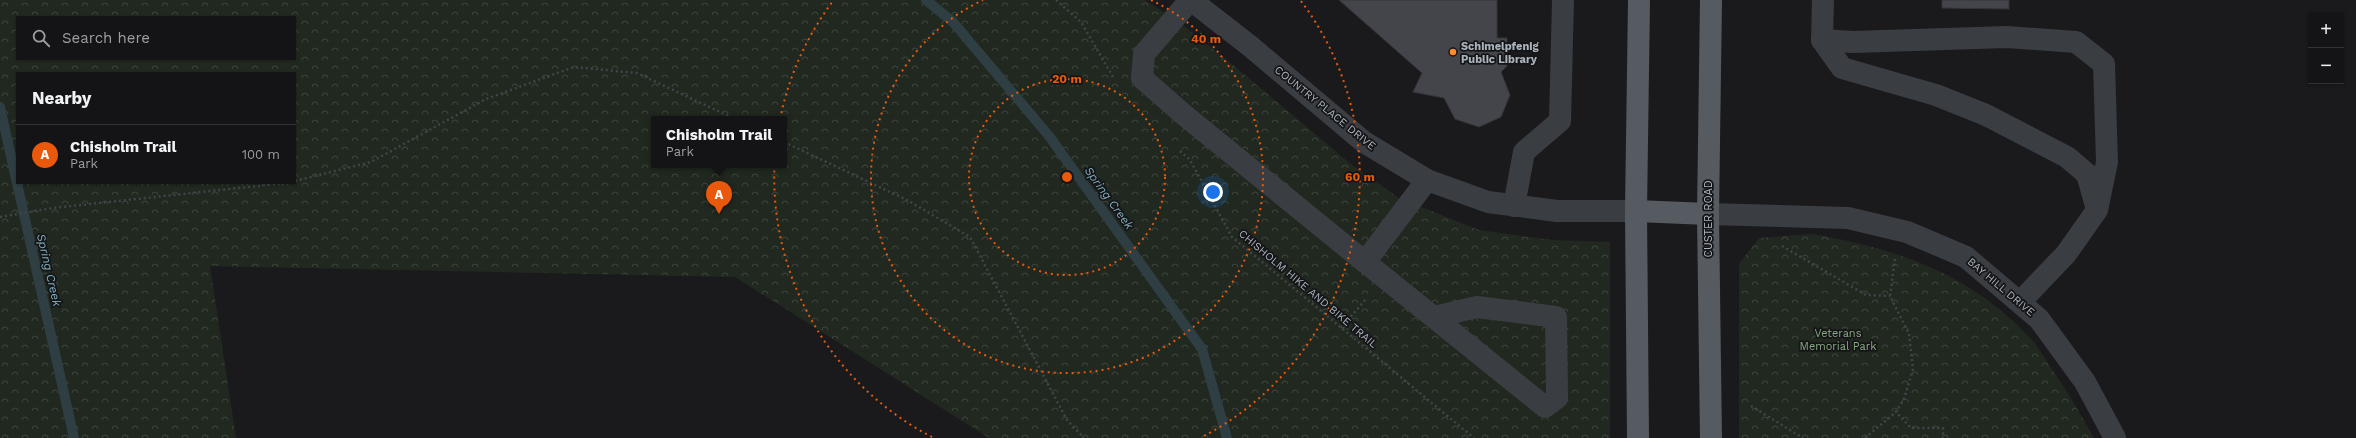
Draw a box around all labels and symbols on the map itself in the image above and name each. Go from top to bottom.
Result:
text: 40 m [1191,32,1221,46]
place label: Schimelpfenig Public Library [1461,40,1539,66]
marker: Schimelpfenig Public Library [1448,47,1458,57]
street label: COUNTRY PLACE DRIVE [1272,63,1378,153]
text: 20 m [1052,72,1082,86]
water label: Spring Creek [1082,164,1137,232]
centre of rings [1060,170,1074,184]
text: 60 m [1345,170,1375,184]
street label: CUSTER ROAD [1702,180,1715,258]
pin: A [706,181,732,214]
your location [1203,182,1223,202]
street label: CHISHOLM HIKE AND BIKE TRAIL [1236,227,1380,351]
water label: Spring Creek [34,232,64,308]
street label: BAY HILL DRIVE [1965,255,2037,319]
park label: Veterans Memorial Park [1800,327,1876,353]

